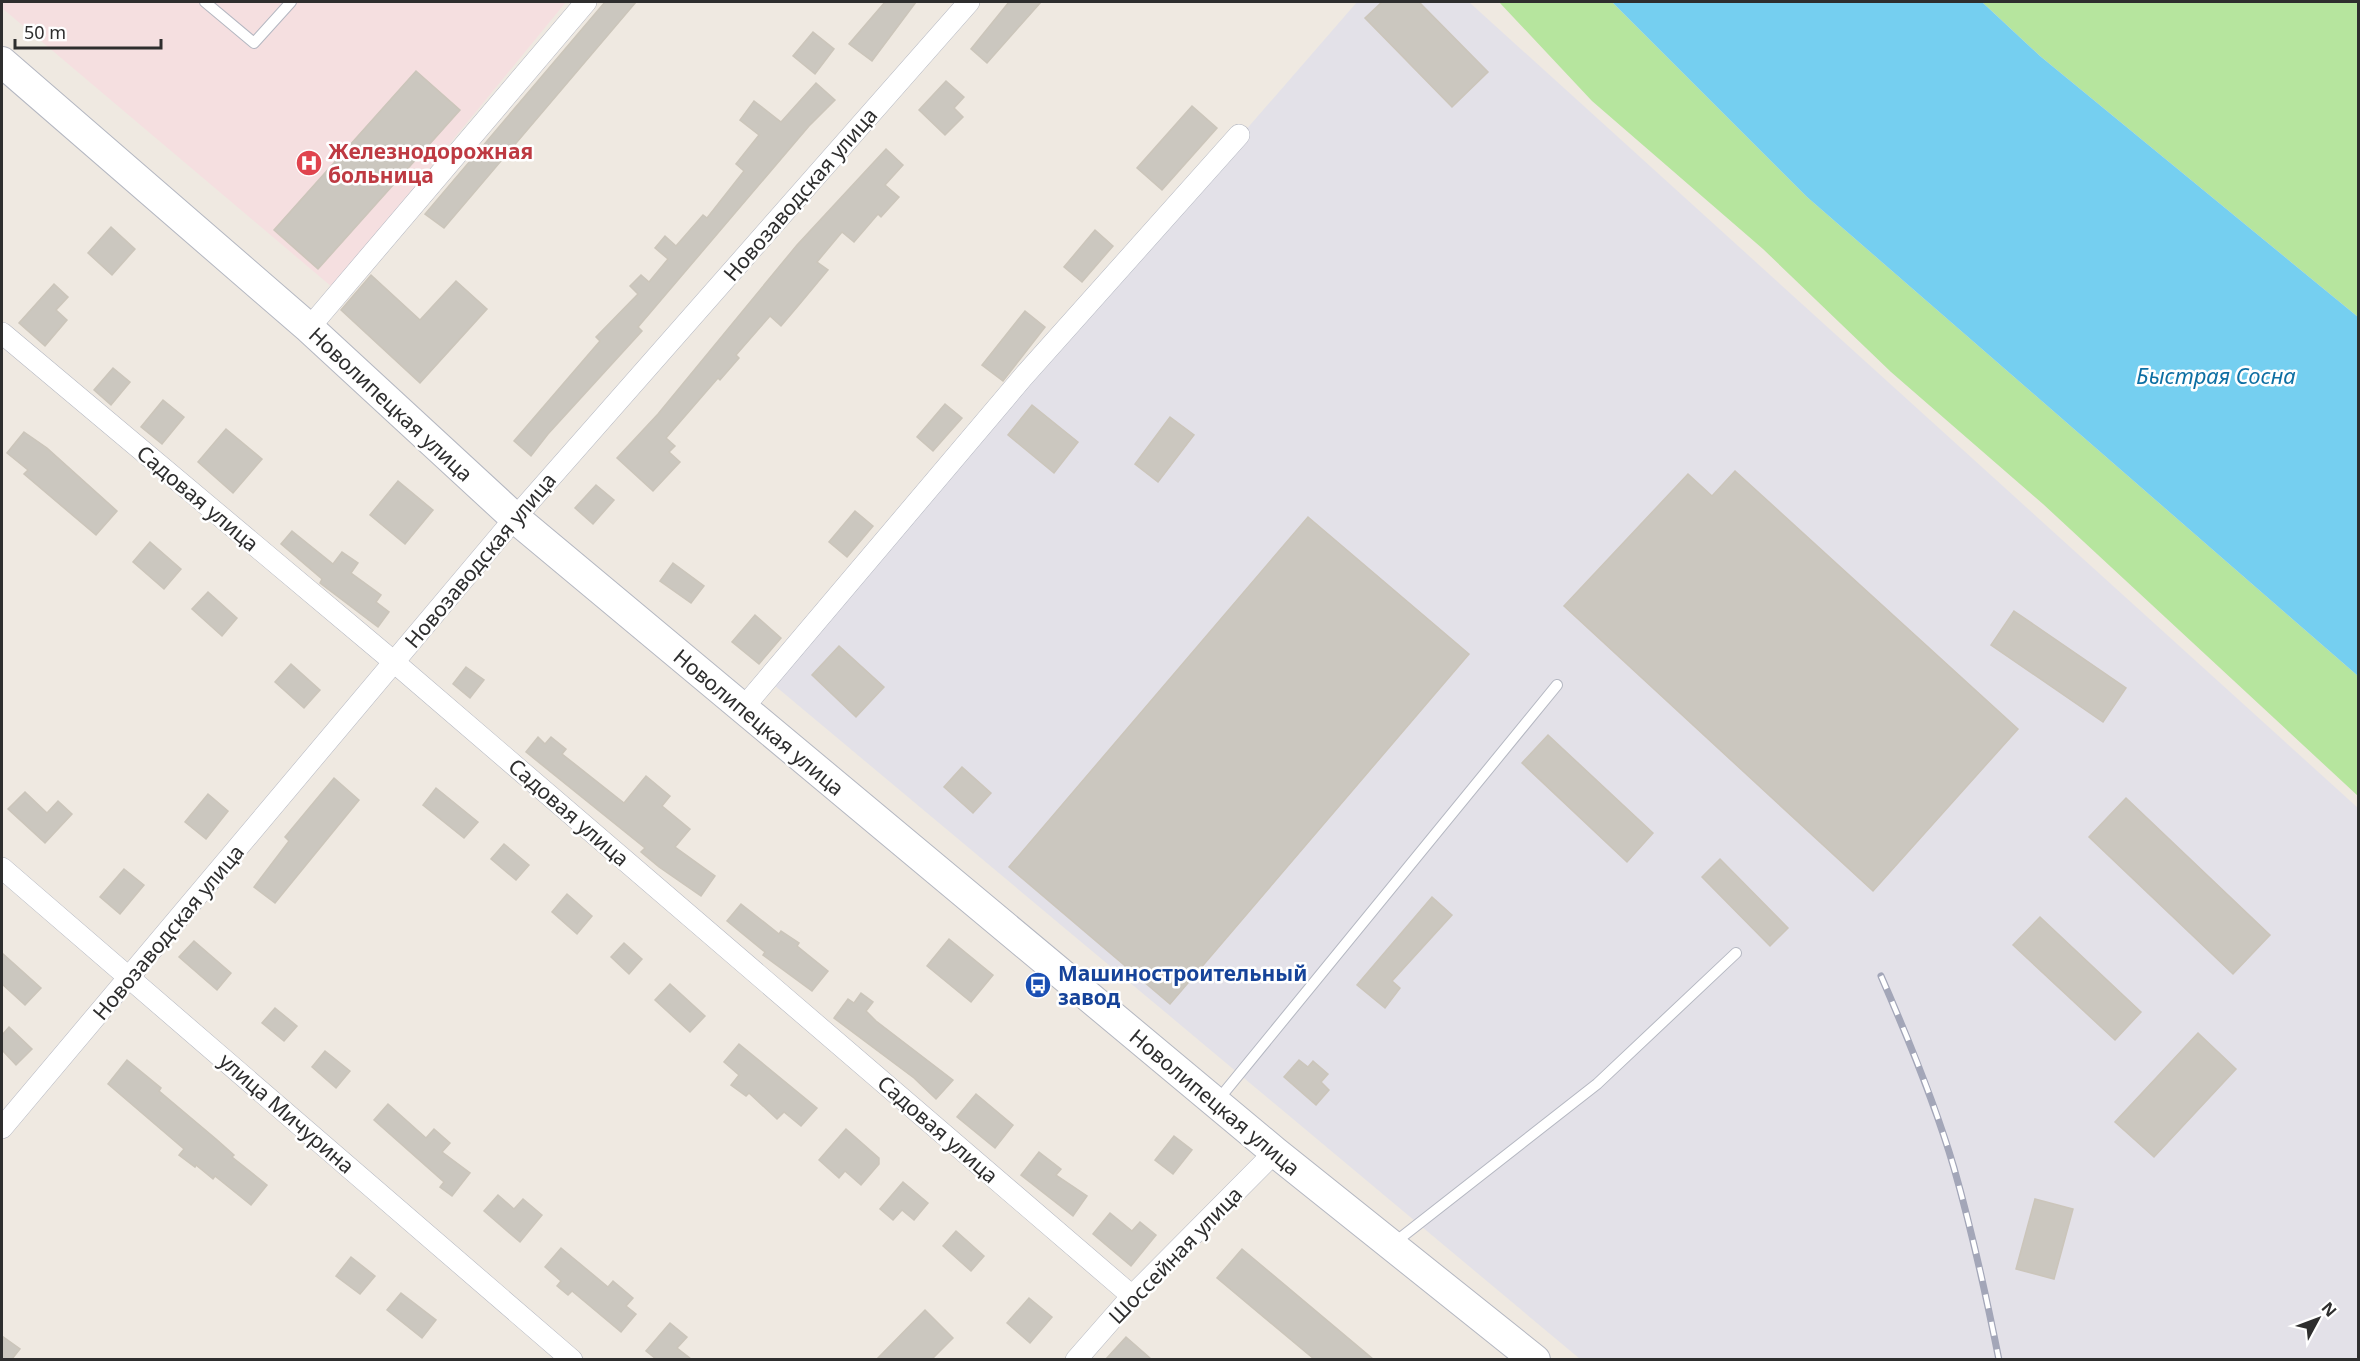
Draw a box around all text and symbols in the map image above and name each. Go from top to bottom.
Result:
scale bar [15,12,160,50]
text: 50 m [24,20,66,44]
street label: Новозаводская улица [717,101,883,287]
place label: Железнодорожная больница [328,137,533,189]
hospital icon: Железнодорожная больница [294,148,324,178]
street label: Новолипецкая улица [303,321,479,487]
water label: Быстрая Сосна [2136,360,2296,390]
street label: Садовая улица [131,439,265,557]
street label: Новозаводская улица [398,466,562,654]
street label: Новолипецкая улица [668,642,850,802]
street label: Садовая улица [503,752,635,872]
street label: Новозаводская улица [86,838,250,1026]
place label: Машиностроительный завод [1058,959,1307,1011]
bus stop icon: Машиностроительный завод [1023,970,1053,1000]
street label: Новолипецкая улица [1124,1022,1306,1182]
street label: улица Мичурина [213,1046,361,1180]
street label: Садовая улица [872,1069,1004,1189]
street label: Шоссейная улица [1102,1180,1248,1330]
north arrow [2288,1289,2348,1349]
text: N [2317,1297,2342,1321]

